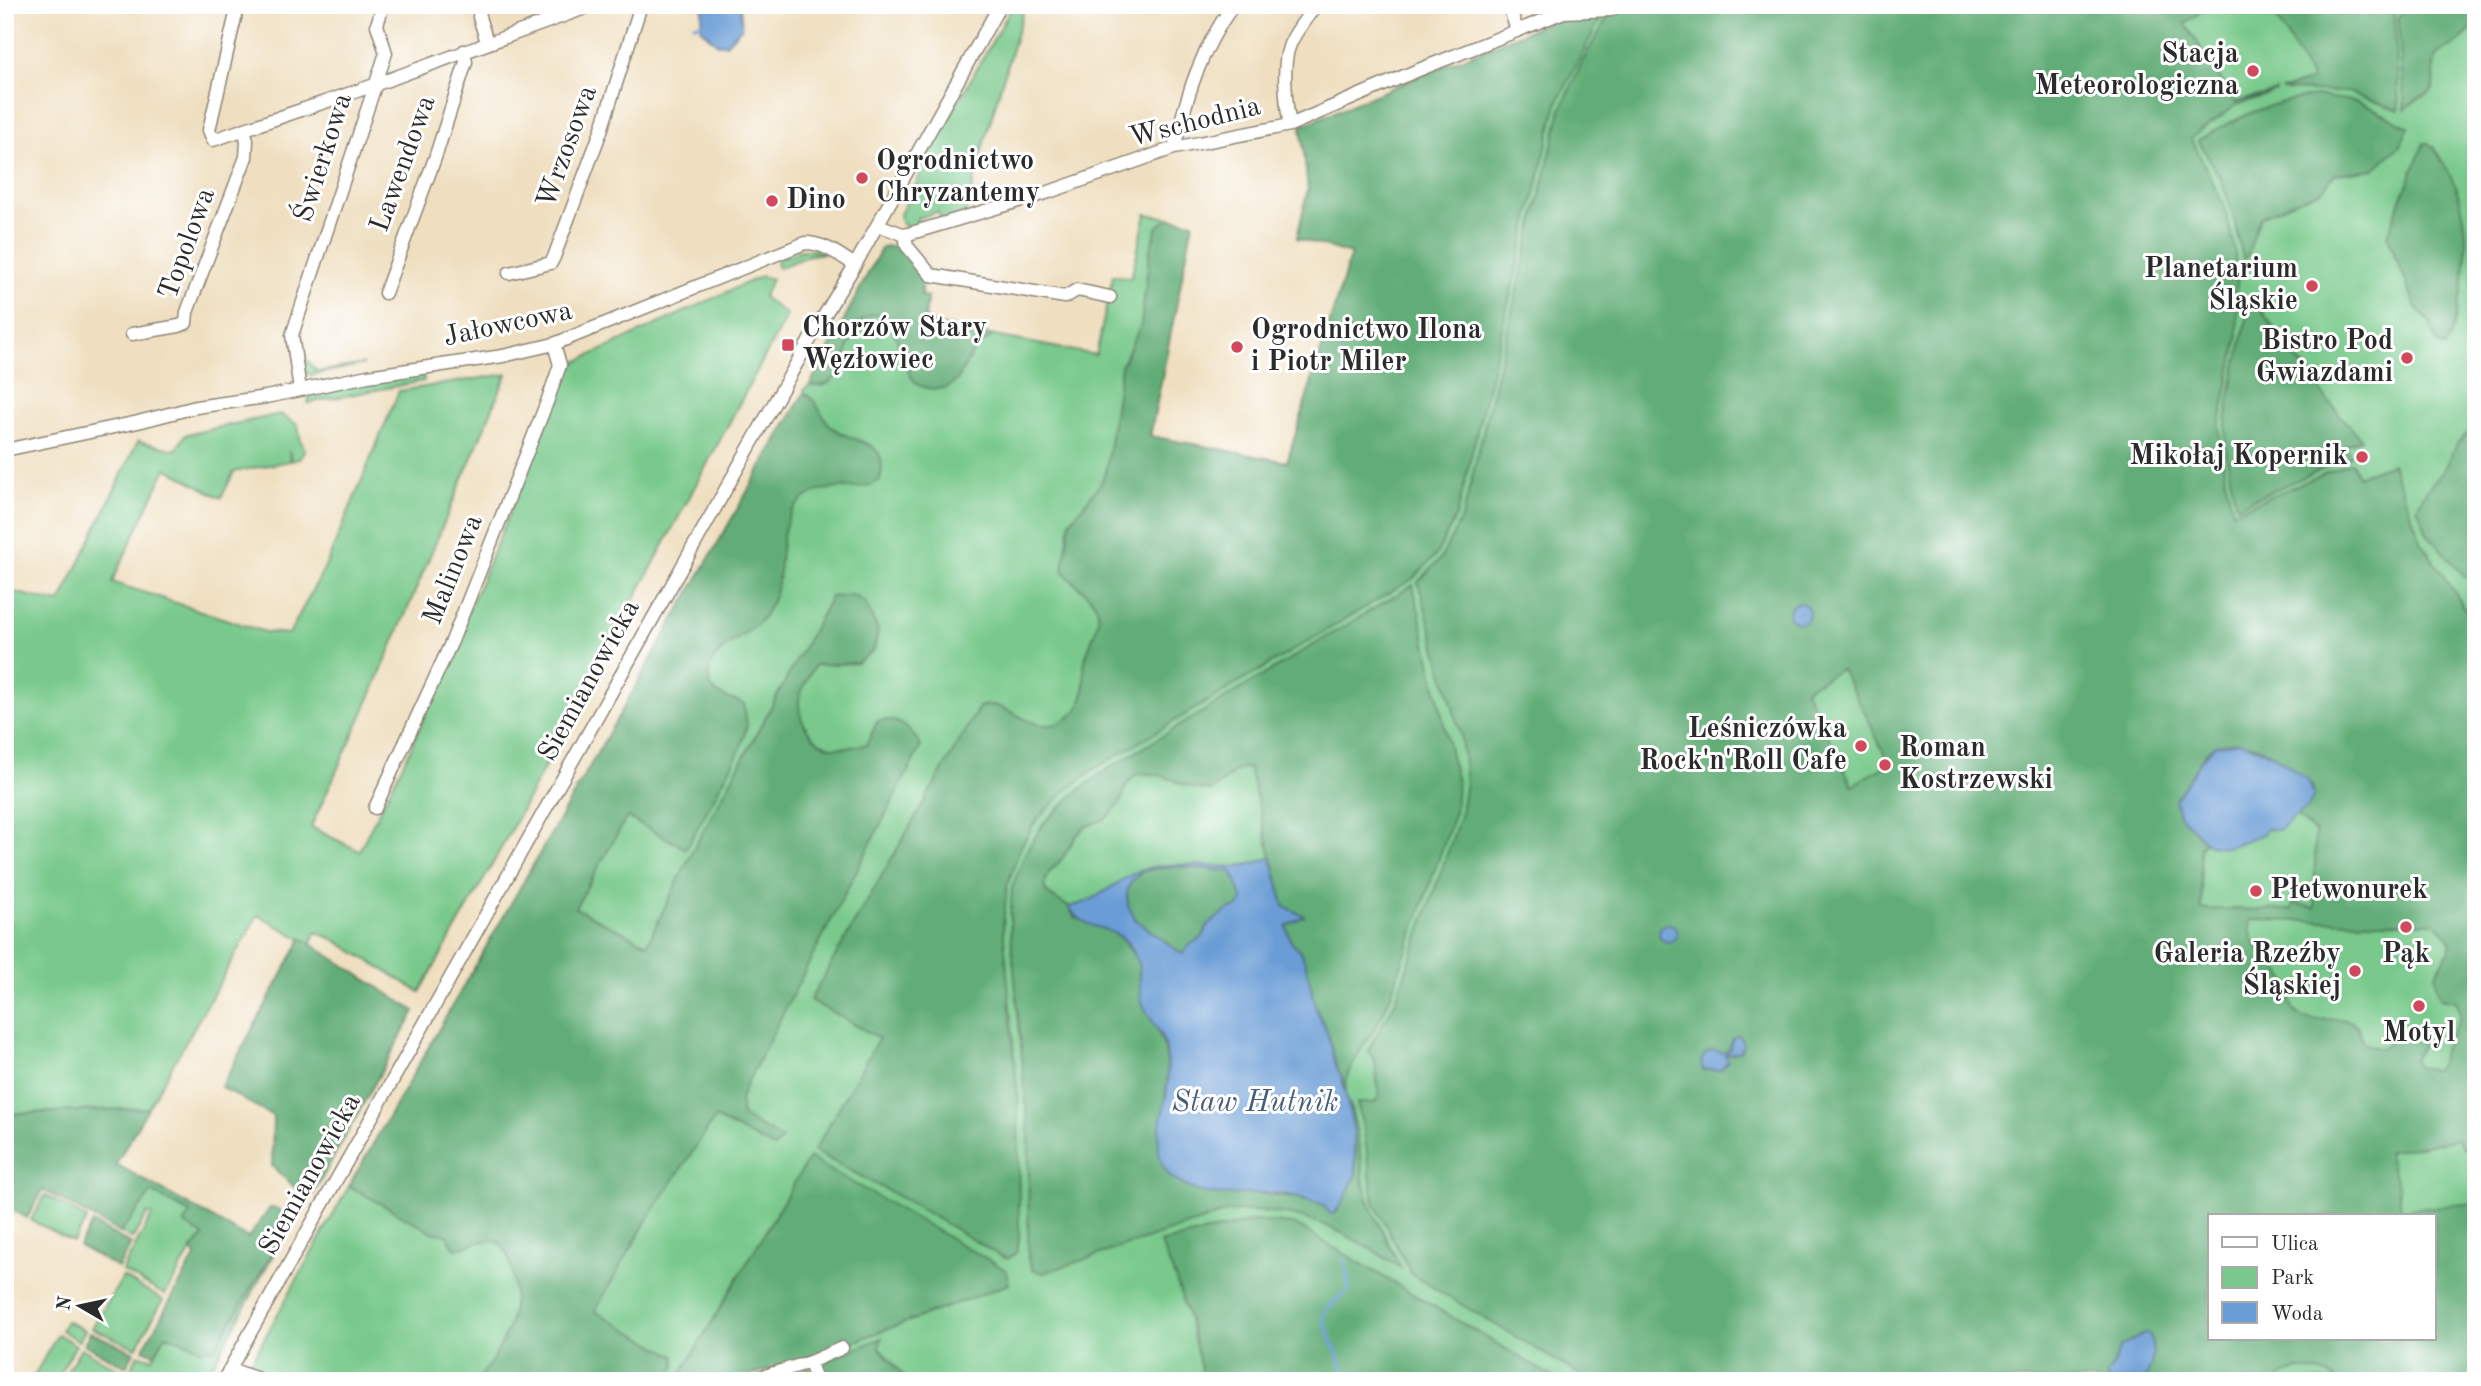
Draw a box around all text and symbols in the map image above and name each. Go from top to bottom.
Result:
place label: Stacja Meteorologiczna [2035,41,2239,101]
marker: Stacja Meteorologiczna [2245,63,2261,79]
street label: Wrzosowa [533,82,603,212]
street label: Świerkowa [285,88,358,226]
street label: Lawendowa [366,92,442,236]
street label: Wschodnia [1126,93,1264,153]
place label: Ogrodnictwo Chryzantemy [876,148,1040,208]
marker: Ogrodnictwo Chryzantemy [854,170,870,186]
street label: Topolowa [155,185,221,303]
place label: Dino [786,187,846,215]
marker: Dino [764,193,780,209]
place label: Planetarium Śląskie [2144,256,2298,316]
marker: Planetarium Śląskie [2304,278,2320,294]
street label: Jałowcowa [441,298,575,352]
place label: Chorzów Stary Węzłowiec [802,315,987,375]
place label: Ogrodnictwo Ilona i Piotr Miler [1251,317,1482,377]
place label: Bistro Pod Gwiazdami [2256,328,2393,388]
marker: Chorzów Stary Węzłowiec [780,337,796,353]
marker: Ogrodnictwo Ilona i Piotr Miler [1229,339,1245,355]
marker: Bistro Pod Gwiazdami [2399,350,2415,366]
place label: Mikołaj Kopernik [2130,443,2348,471]
marker: Mikołaj Kopernik [2354,449,2370,465]
street label: Malinowa [419,511,489,629]
street label: Siemianowicka [534,595,646,766]
place label: Leśniczówka Rock'n'Roll Cafe [1639,716,1847,776]
place label: Roman Kostrzewski [1899,735,2053,795]
marker: Leśniczówka Rock'n'Roll Cafe [1853,738,1869,754]
marker: Roman Kostrzewski [1877,757,1893,773]
place label: Płetwonurek [2270,877,2428,905]
marker: Płetwonurek [2248,883,2264,899]
marker: Pąk [2398,919,2414,935]
place label: Galeria Rzeźby Śląskiej [2153,941,2341,1001]
place label: Pąk [2382,941,2430,969]
marker: Galeria Rzeźby Śląskiej [2347,963,2363,979]
marker: Motyl [2411,998,2427,1014]
place label: Motyl [2383,1020,2456,1048]
water label: Staw Hutnik [1172,1088,1338,1118]
street label: Siemianowicka [255,1089,367,1260]
legend [2208,1214,2436,1340]
text: Ulica [2271,1234,2318,1255]
text: Park [2271,1268,2314,1289]
north arrow [46,1270,116,1340]
text: N [55,1295,76,1312]
text: Woda [2271,1304,2323,1325]

